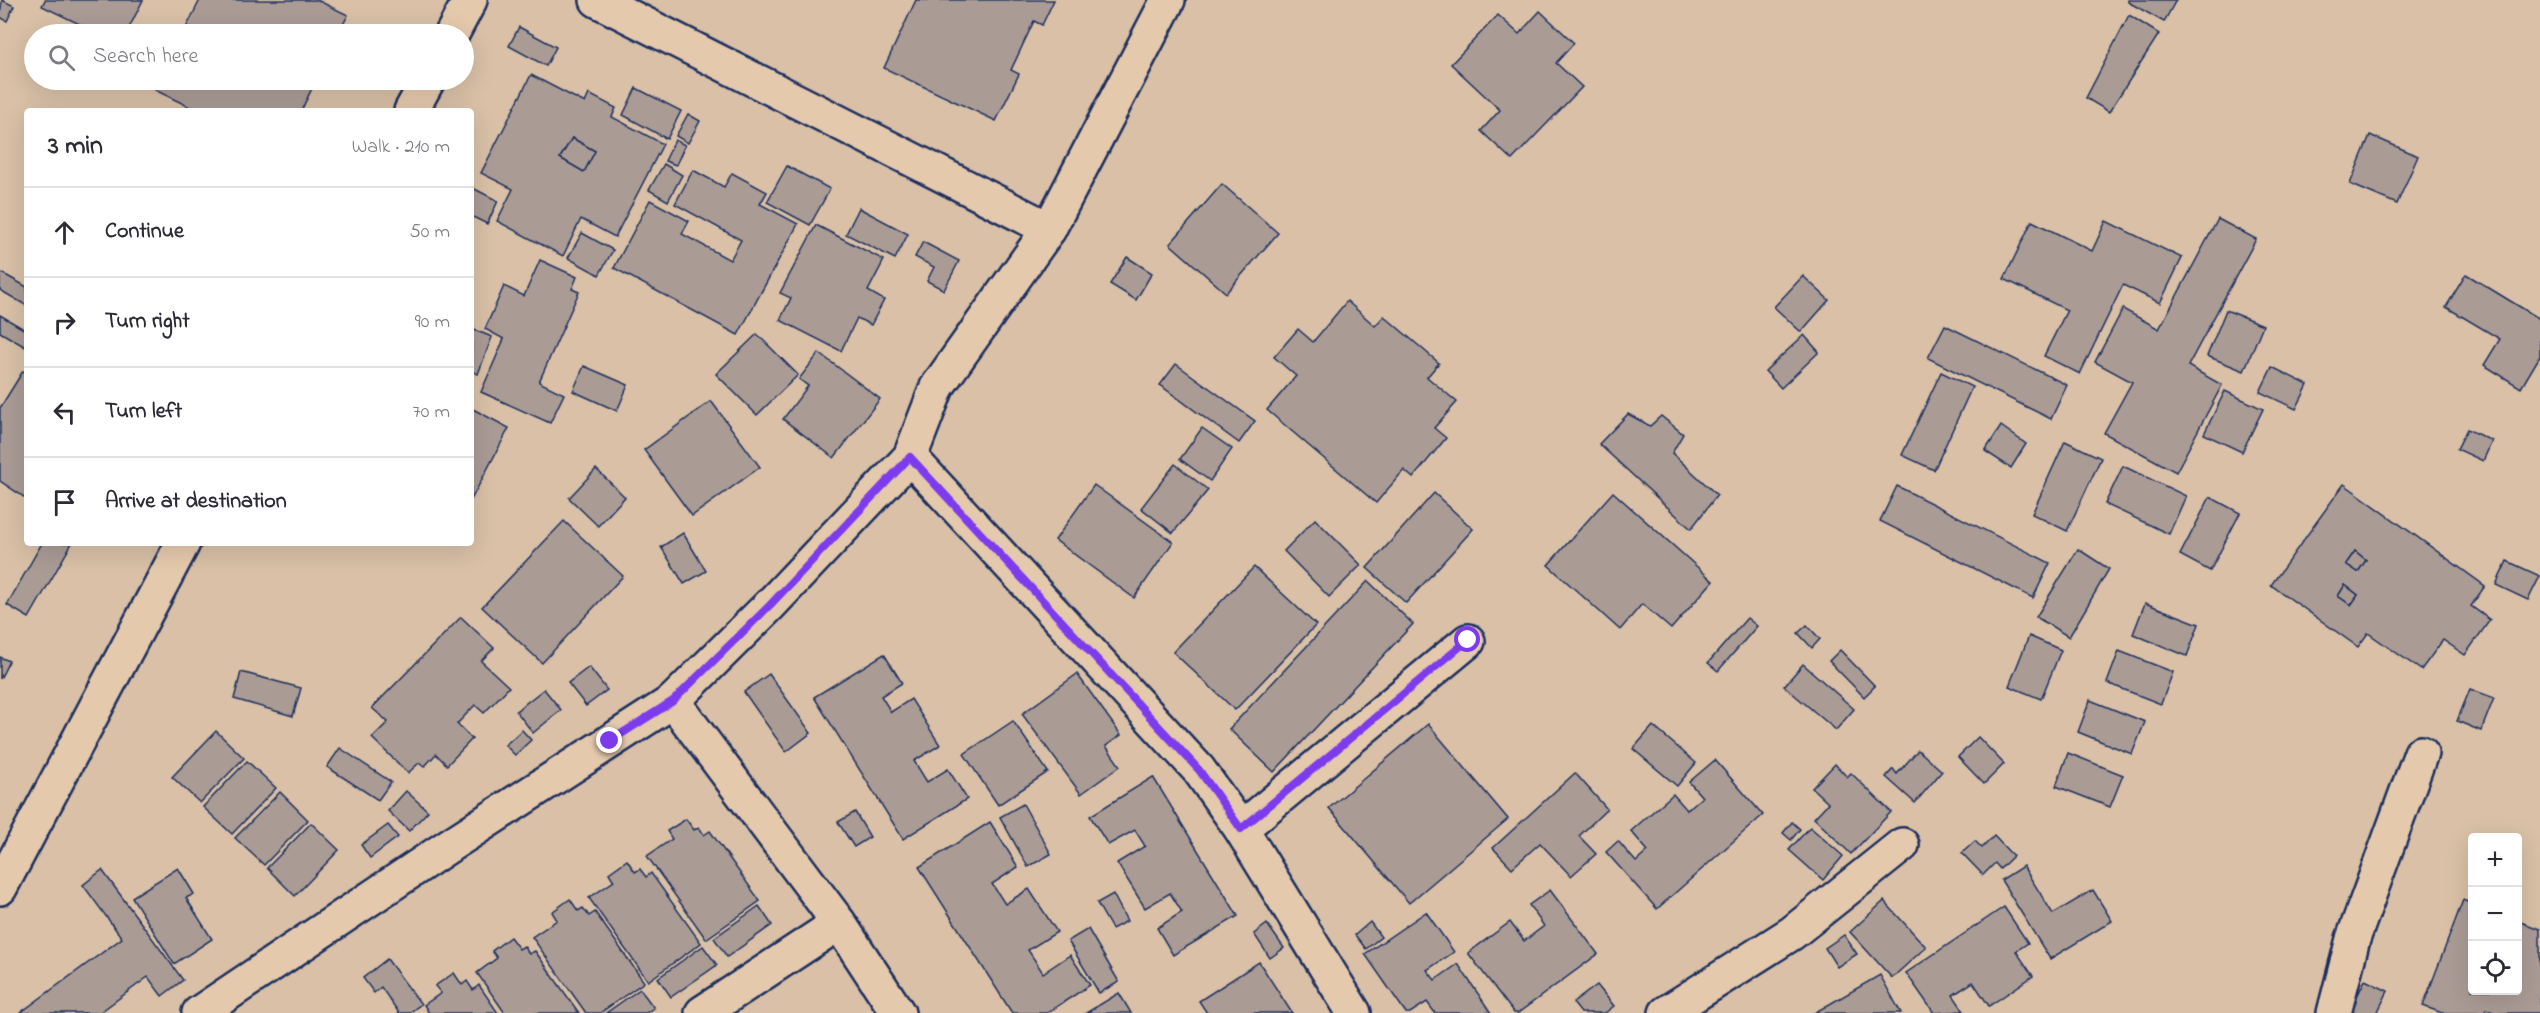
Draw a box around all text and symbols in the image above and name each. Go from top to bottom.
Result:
search box [24,24,474,90]
icon: search [45,41,78,74]
text: Search here [93,41,198,73]
text: 3 min [48,128,103,166]
text: Walk · 210 m [352,133,450,162]
icon: ahead [48,216,81,249]
text: Continue [105,216,184,248]
text: 50 m [409,218,450,247]
icon: right [48,306,81,339]
text: Turn right [105,306,190,338]
text: 90 m [415,308,450,337]
icon: left [48,396,81,429]
text: Turn left [105,396,182,428]
text: 70 m [413,398,450,427]
icon: arrive [48,486,81,519]
text: Arrive at destination [105,486,287,518]
route start [1454,626,1480,652]
route end [596,727,622,753]
map controls [2468,833,2522,995]
button: + [2468,833,2522,887]
button: − [2468,887,2522,941]
button: locate [2468,941,2522,995]

